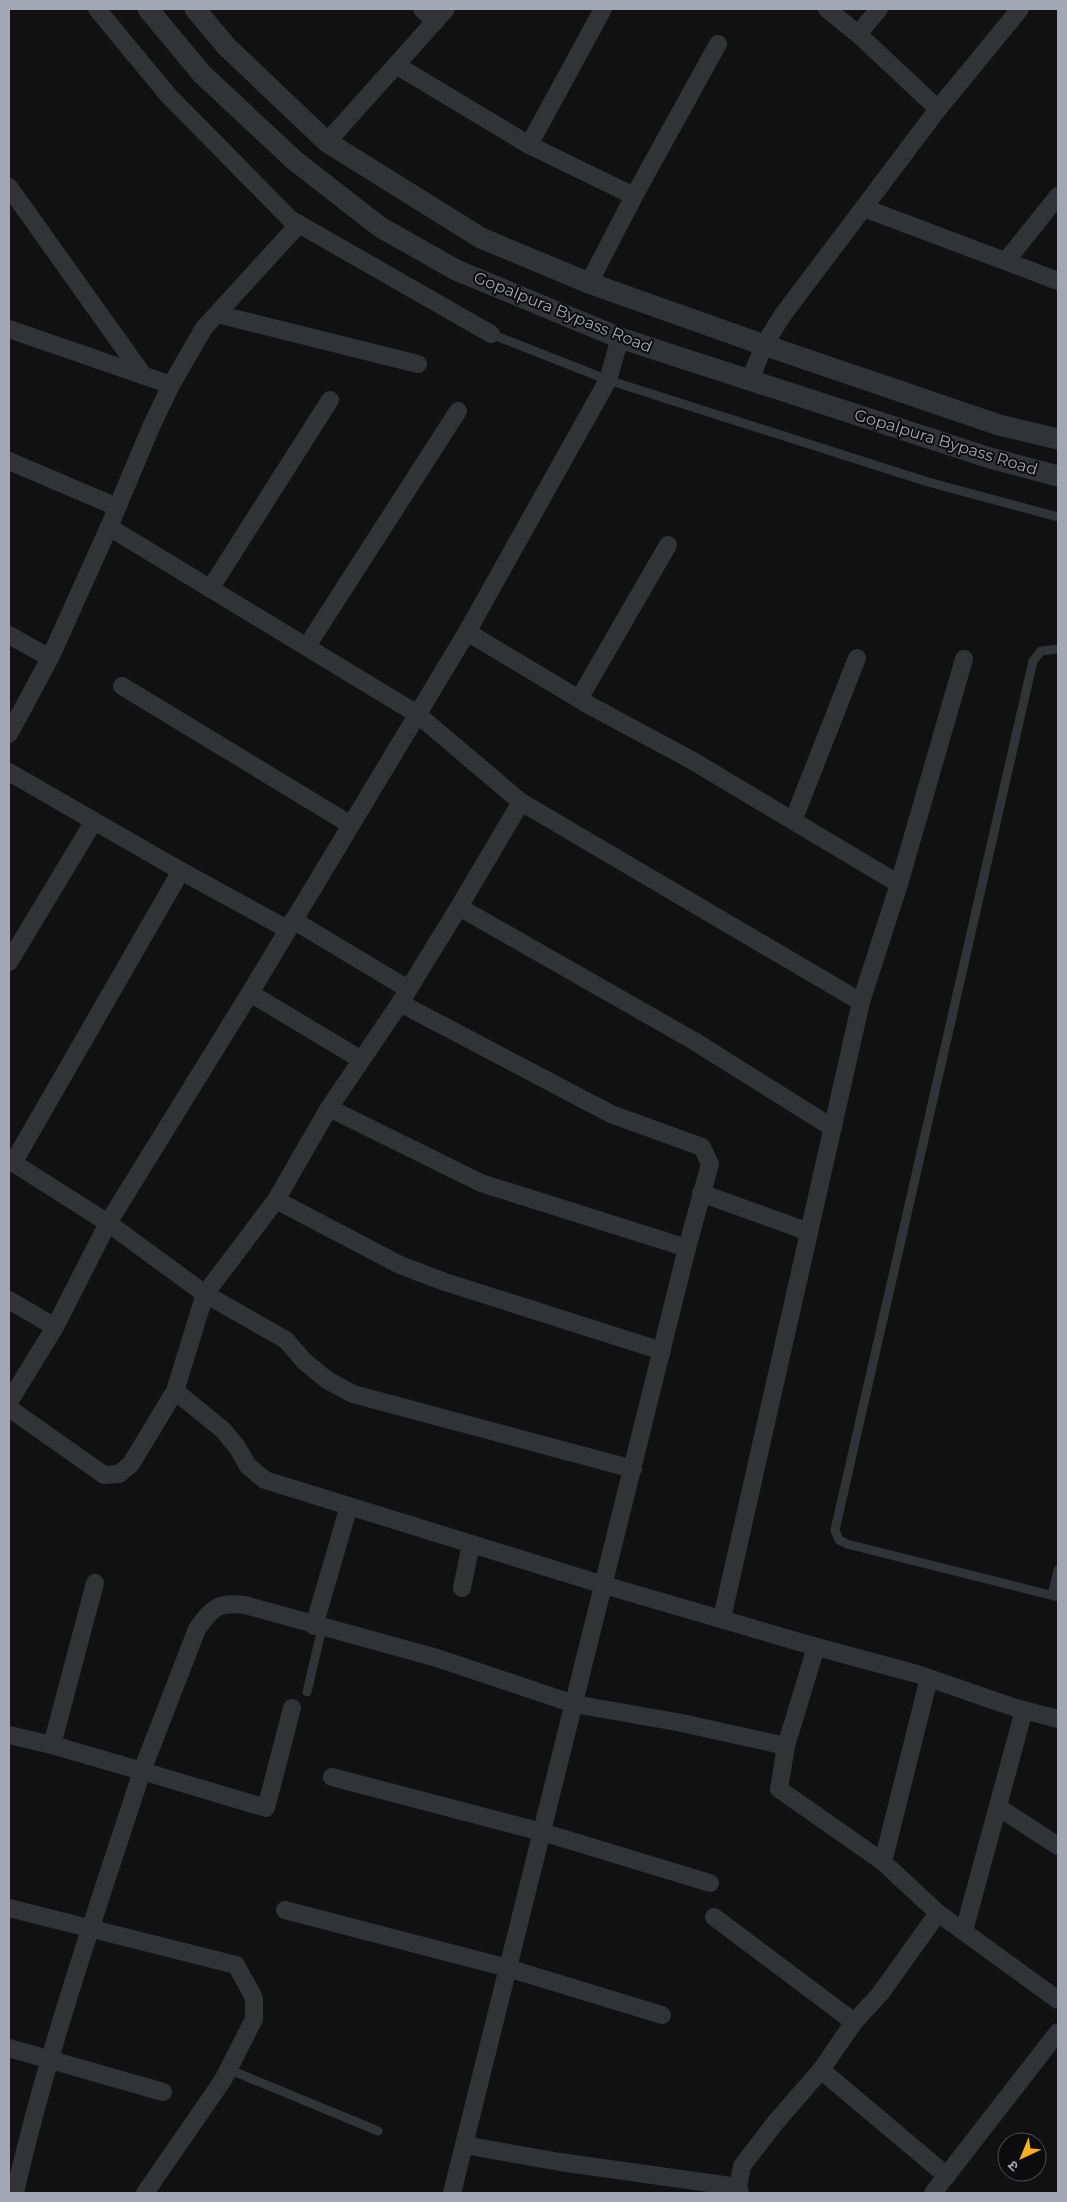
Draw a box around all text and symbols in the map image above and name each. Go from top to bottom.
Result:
street label: Gopalpura Bypass Road [471,268,655,356]
street label: Gopalpura Bypass Road [852,405,1040,479]
north arrow [997,2132,1047,2182]
text: उ [1003,2156,1022,2176]

